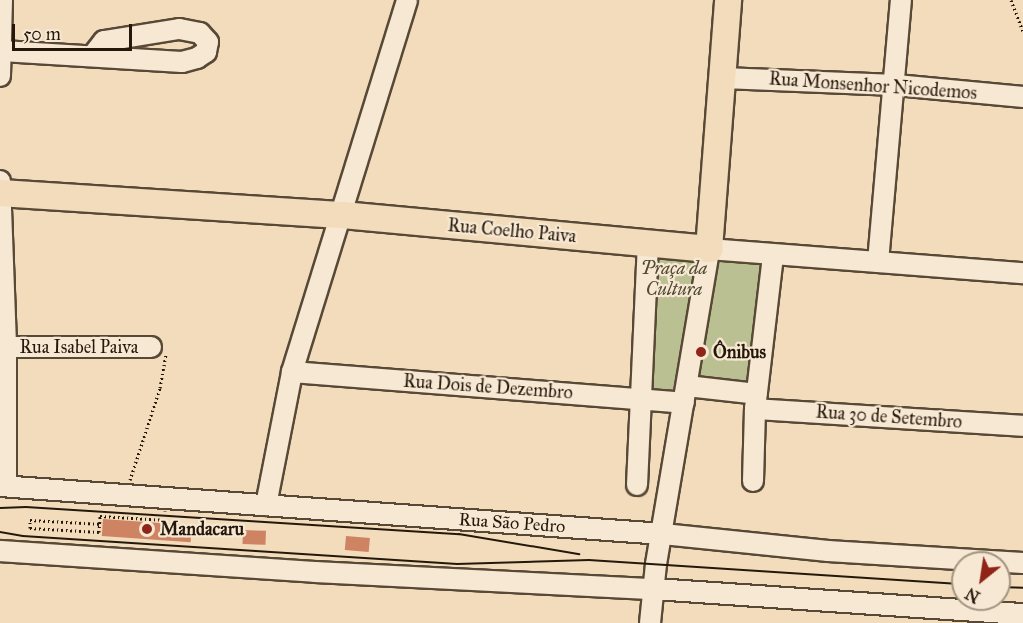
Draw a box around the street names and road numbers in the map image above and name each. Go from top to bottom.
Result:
street label: Rua Monsenhor Nicodemos [768,68,978,104]
street label: Rua Coelho Paiva [447,215,577,247]
street label: Rua Isabel Paiva [20,336,138,358]
street label: Rua Dois de Dezembro [403,370,573,404]
street label: Rua 30 de Setembro [815,401,963,433]
street label: Rua São Pedro [458,508,566,538]

